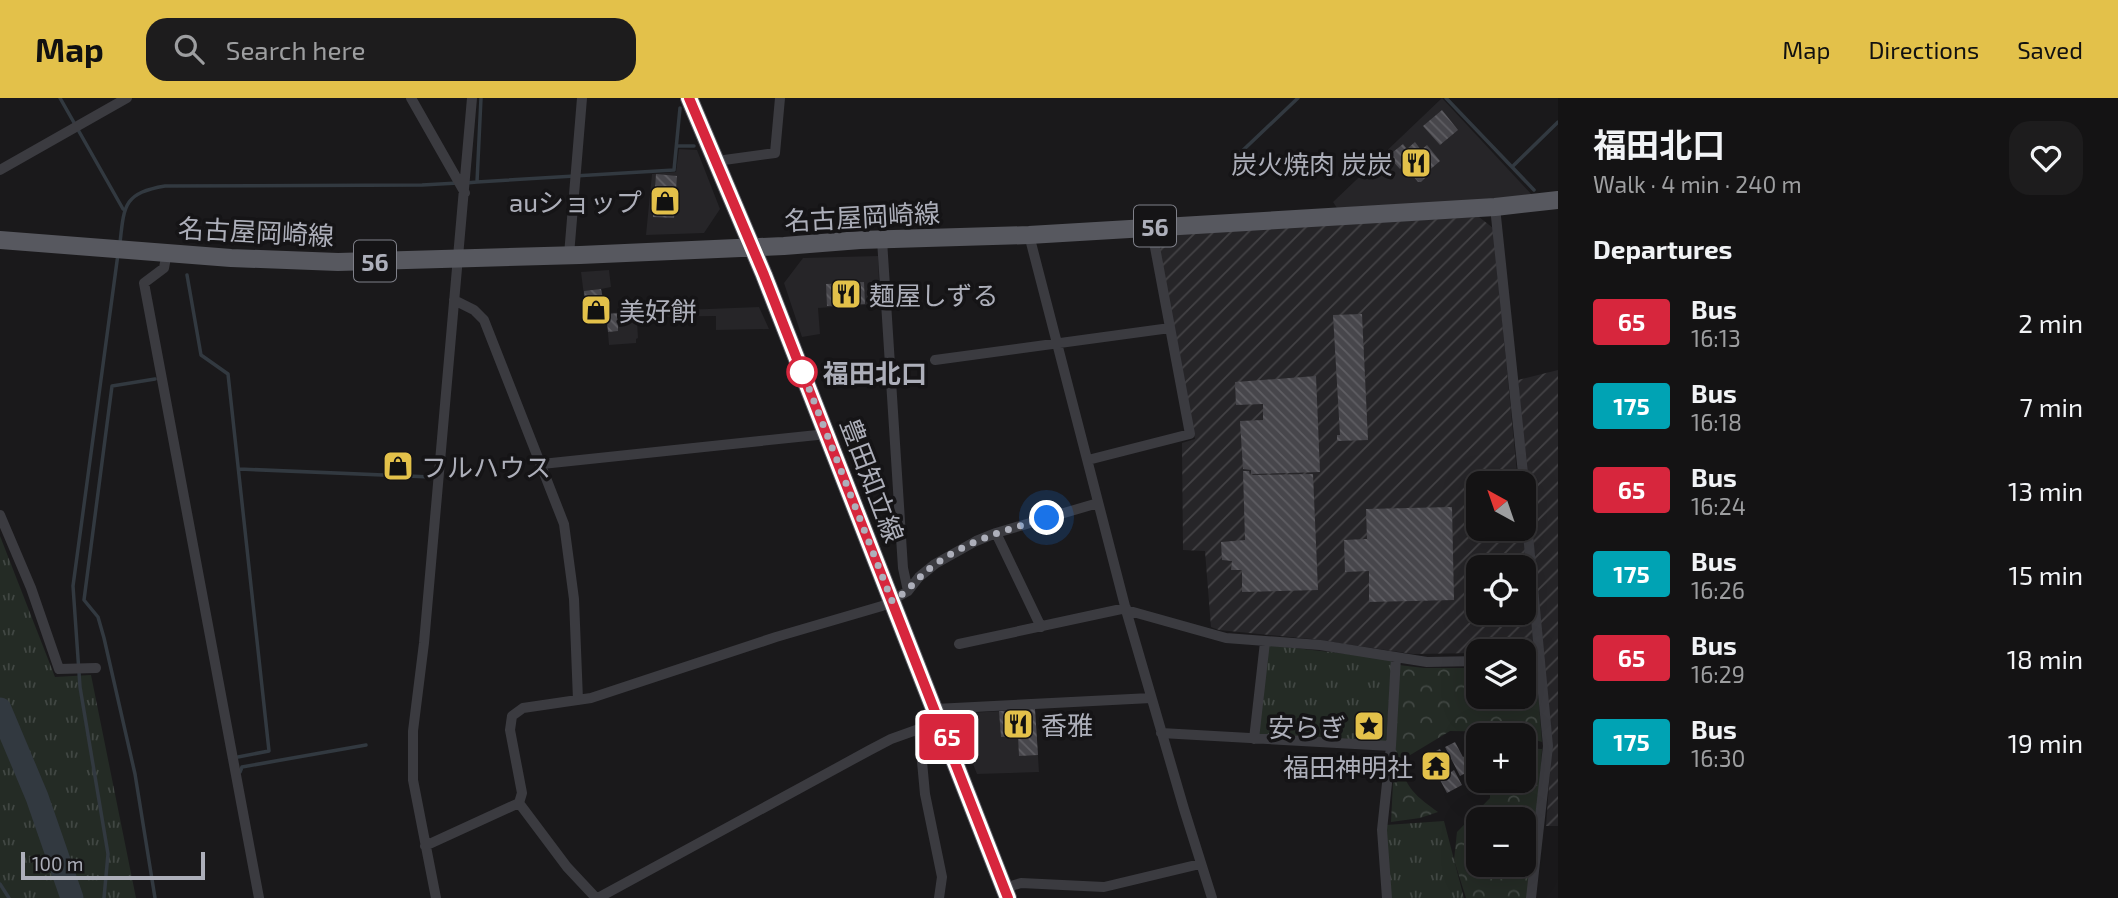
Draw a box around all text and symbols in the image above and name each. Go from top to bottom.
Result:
search box [146,18,636,81]
text: Map [35,29,104,69]
icon: search [170,30,208,68]
text: Search here [226,34,365,65]
text: Map [1782,35,1830,64]
text: Directions [1868,35,1979,64]
text: Saved [2017,35,2083,64]
button: heart [2009,121,2083,195]
text: 福田北口 [1593,124,1725,164]
restaurant icon: 炭火焼肉 炭炭 [1399,146,1433,180]
place label: 炭火焼肉 炭炭 [1231,148,1393,179]
text: Walk · 4 min · 240 m [1593,170,1802,198]
shop icon: auショップ [648,184,682,218]
place label: auショップ [509,186,642,217]
street label: 名古屋岡崎線 [783,196,941,236]
road number: 56 [1134,205,1176,246]
street label: 名古屋岡崎線 [177,211,335,251]
text: Departures [1593,233,1732,264]
road number: 56 [354,240,396,281]
restaurant icon: 麺屋しずる [829,277,863,311]
place label: 麺屋しずる [869,279,998,310]
shop icon: 美好餅 [579,293,613,327]
text: Bus [1691,293,1737,324]
place label: 美好餅 [619,295,697,326]
text: 65 [1618,307,1645,336]
text: 2 min [2018,307,2083,338]
text: 16:13 [1691,324,1741,352]
marker: 福田北口 [787,357,817,387]
place label: 福田北口 [823,357,927,388]
text: Bus [1691,377,1737,408]
text: 175 [1613,391,1650,420]
text: 7 min [2020,391,2083,422]
text: 16:18 [1691,408,1742,436]
street label: 豊田知立線 [835,414,911,546]
shop icon: フルハウス [381,449,415,483]
place label: フルハウス [421,451,551,482]
text: Bus [1691,461,1737,492]
north arrow [1466,471,1536,541]
map controls [1466,471,1536,877]
text: 65 [1618,475,1645,504]
text: 13 min [2008,475,2083,506]
text: 16:24 [1691,492,1746,520]
your location [1029,500,1064,535]
text: Bus [1691,545,1737,576]
button: locate [1466,555,1536,625]
text: 175 [1613,559,1650,588]
text: 15 min [2009,559,2083,590]
text: 16:26 [1691,576,1745,604]
text: Bus [1691,629,1737,660]
button: layers [1466,639,1536,709]
text: 65 [1618,643,1645,672]
text: 18 min [2007,643,2083,674]
text: 16:29 [1691,660,1745,688]
restaurant icon: 香雅 [1001,707,1035,741]
place label: 香雅 [1041,709,1093,740]
place icon: 安らぎ [1352,709,1386,743]
place label: 安らぎ [1268,711,1346,742]
text: Bus [1691,713,1737,744]
line badge: 65 [916,714,978,760]
text: 65 [933,722,961,751]
button: + [1466,723,1536,793]
text: 175 [1613,727,1650,756]
text: 19 min [2008,727,2083,758]
text: 16:30 [1691,744,1745,772]
temple icon: 福田神明社 [1419,749,1453,783]
place label: 福田神明社 [1283,751,1413,782]
button: − [1466,807,1536,877]
scale bar [21,849,205,881]
text: 100 m [32,852,83,875]

